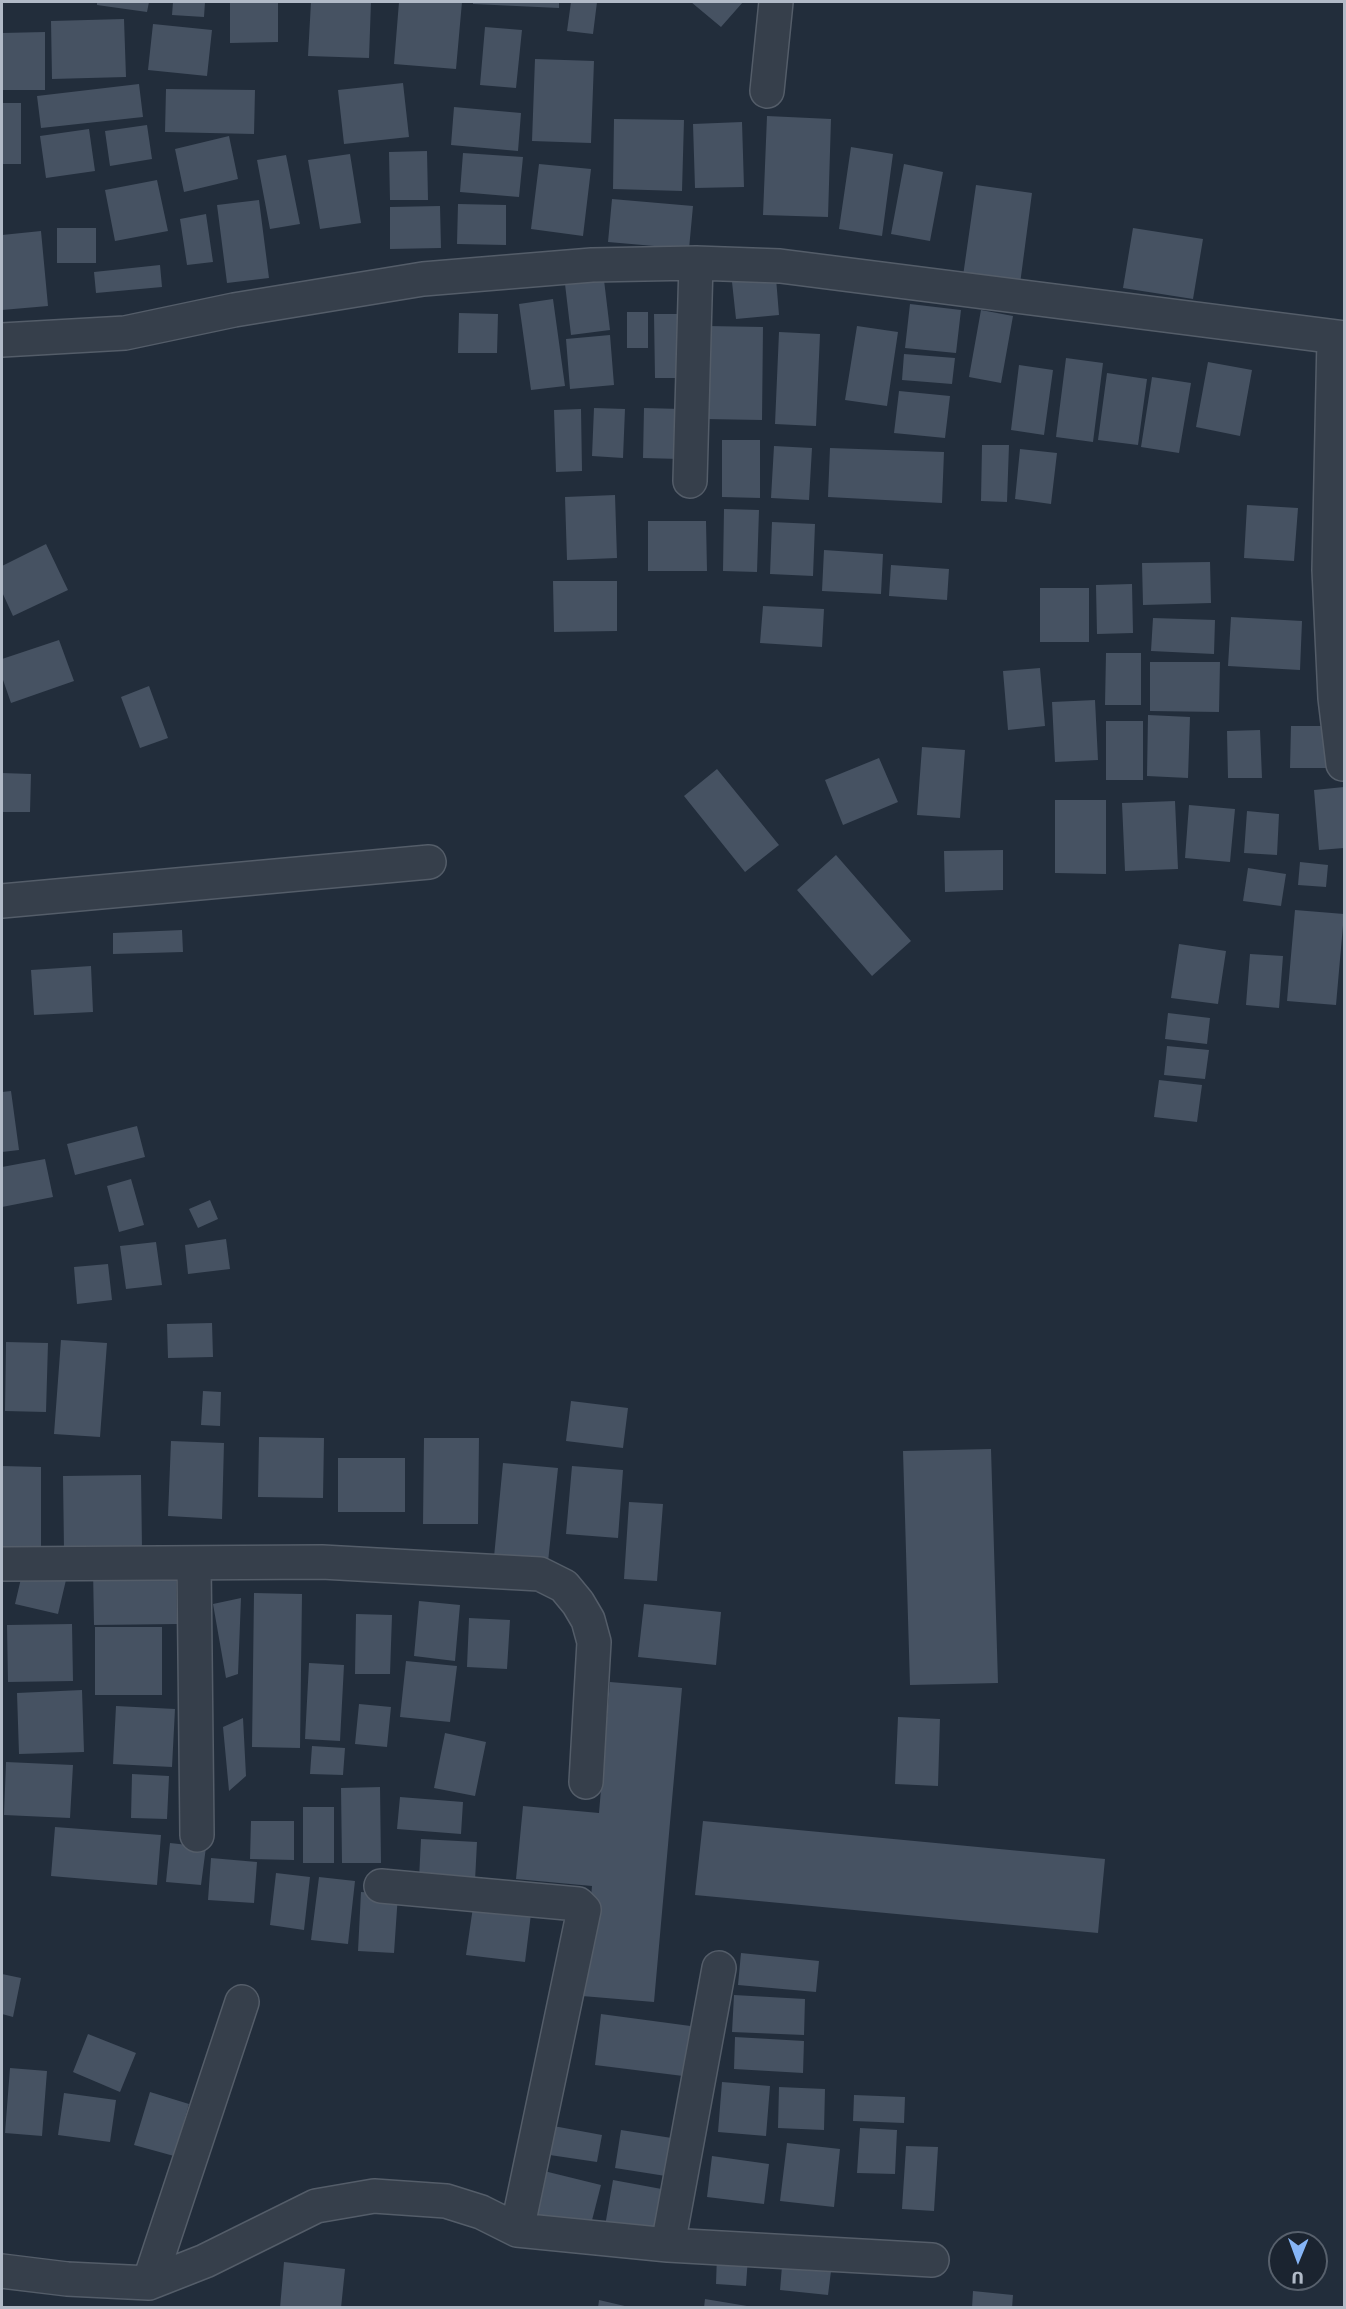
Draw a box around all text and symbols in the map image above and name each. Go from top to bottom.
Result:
north arrow [1268,2231,1328,2291]
text: U [1291,2268,1304,2287]

